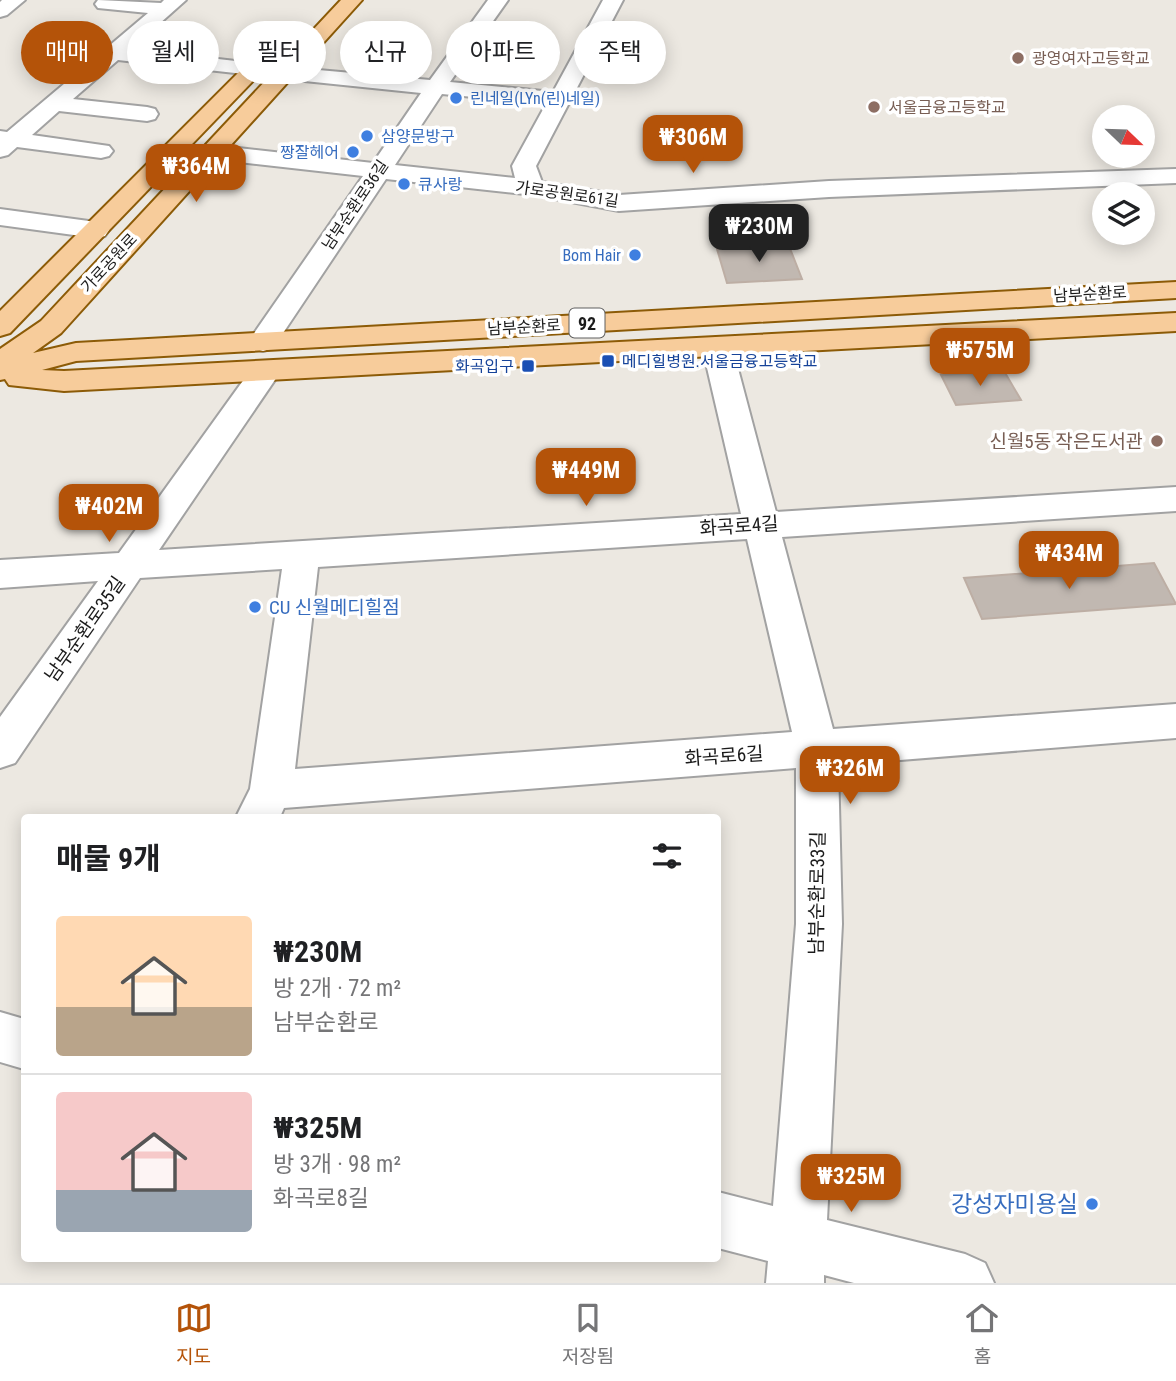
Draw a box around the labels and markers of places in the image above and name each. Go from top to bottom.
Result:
place label: 광영여자고등학교 [1032,49,1150,68]
marker: 광영여자고등학교 [1010,50,1026,66]
place label: 린네일(LYn(린)네일) [470,89,600,108]
marker: 린네일(LYn(린)네일) [448,90,464,106]
place label: 서울금융고등학교 [888,98,1006,117]
marker: 서울금융고등학교 [866,99,882,115]
pin: ₩306M [644,116,742,175]
place label: 삼양문방구 [381,127,455,146]
marker: 삼양문방구 [359,128,375,144]
place label: 짱잘헤어 [280,143,339,162]
pin: ₩364M [147,144,245,204]
marker: 짱잘헤어 [345,144,361,160]
place label: 큐사랑 [418,175,462,194]
marker: 큐사랑 [396,176,412,192]
pin: ₩230M [710,204,808,264]
place label: Bom Hair [562,246,621,265]
marker: Bom Hair [627,247,643,263]
pin: ₩575M [931,328,1029,388]
place label: 메디힐병원.서울금융고등학교 [622,352,818,371]
marker: 메디힐병원.서울금융고등학교 [600,353,616,369]
place label: 화곡입구 [455,357,514,376]
marker: 화곡입구 [520,358,536,374]
place label: 신월5동 작은도서관 [989,430,1143,453]
marker: 신월5동 작은도서관 [1149,433,1165,449]
pin: ₩449M [537,448,635,508]
pin: ₩402M [60,484,158,544]
pin: ₩434M [1020,532,1118,591]
place label: CU 신월메디힐점 [269,596,400,619]
marker: CU 신월메디힐점 [247,599,263,615]
pin: ₩326M [801,746,899,806]
pin: ₩325M [802,1154,900,1214]
place label: 강성자미용실 [951,1191,1078,1218]
marker: 강성자미용실 [1084,1196,1100,1212]

